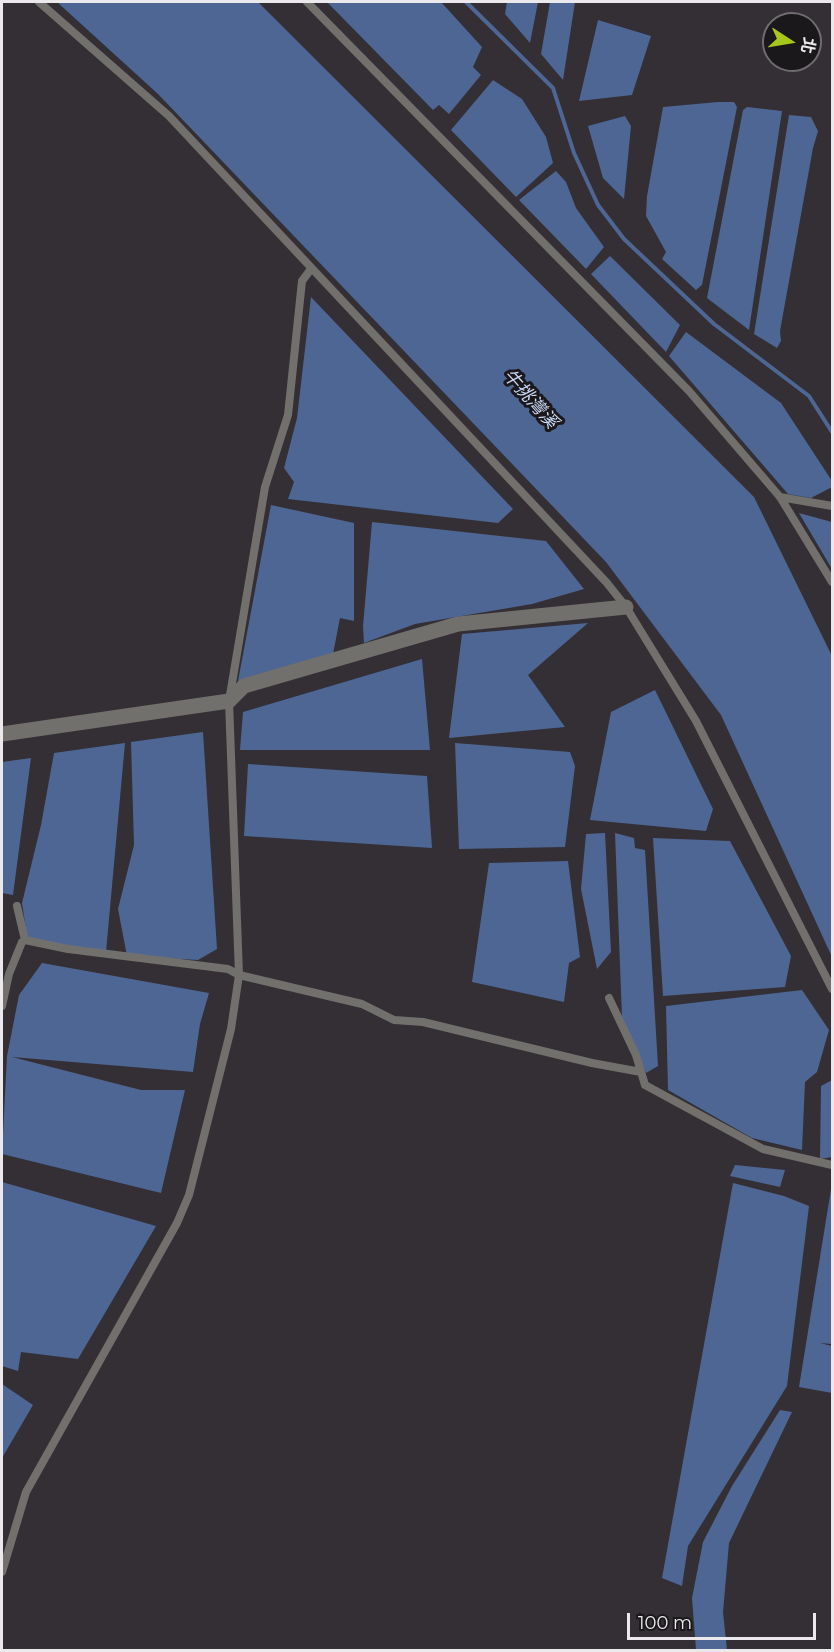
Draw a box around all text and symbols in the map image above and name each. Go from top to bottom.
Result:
north arrow [762,12,822,72]
text: 北 [797,36,819,55]
water label: 牛挑灣溪 [498,365,562,433]
scale bar [630,1601,819,1639]
text: 100 m [638,1612,692,1634]

